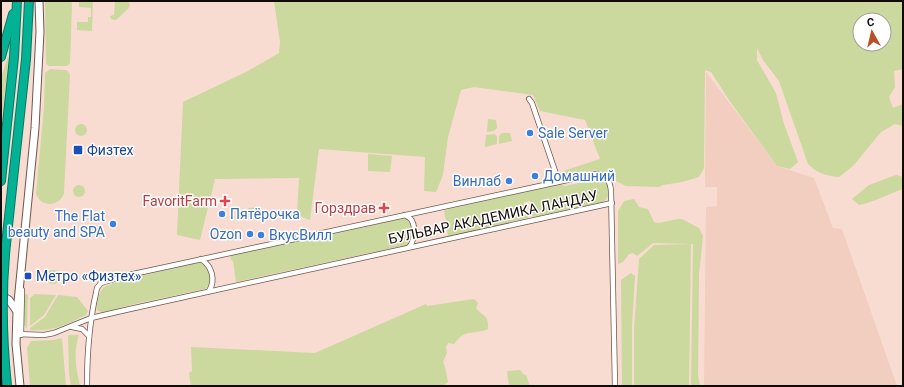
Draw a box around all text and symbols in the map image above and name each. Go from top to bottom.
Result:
north arrow [852,12,892,52]
text: С [866,16,875,30]
place label: Sale Server [538,125,608,141]
marker: Sale Server [525,128,535,138]
place label: Физтех [87,142,134,158]
marker: Физтех [72,144,84,156]
place label: Домашний [543,168,615,184]
marker: Домашний [530,171,540,181]
place label: Винлаб [453,173,501,189]
marker: Винлаб [504,176,514,186]
street label: БУЛЬВАР АКАДЕМИКА ЛАНДАУ [387,187,599,247]
place label: FavoritFarm [142,193,217,209]
marker: FavoritFarm [220,196,230,206]
place label: Горздрав [315,200,376,216]
marker: Горздрав [379,203,389,213]
place label: Пятёрочка [230,206,300,222]
place label: The Flat beauty and SPA [8,208,105,240]
marker: Пятёрочка [217,209,227,219]
marker: The Flat beauty and SPA [108,219,118,229]
place label: Ozon [210,226,242,242]
place label: ВкусВилл [269,227,332,243]
marker: Ozon [245,229,255,239]
marker: ВкусВилл [256,230,266,240]
place label: Метро «Физтех» [36,268,142,284]
marker: Метро «Физтех» [23,271,33,281]

